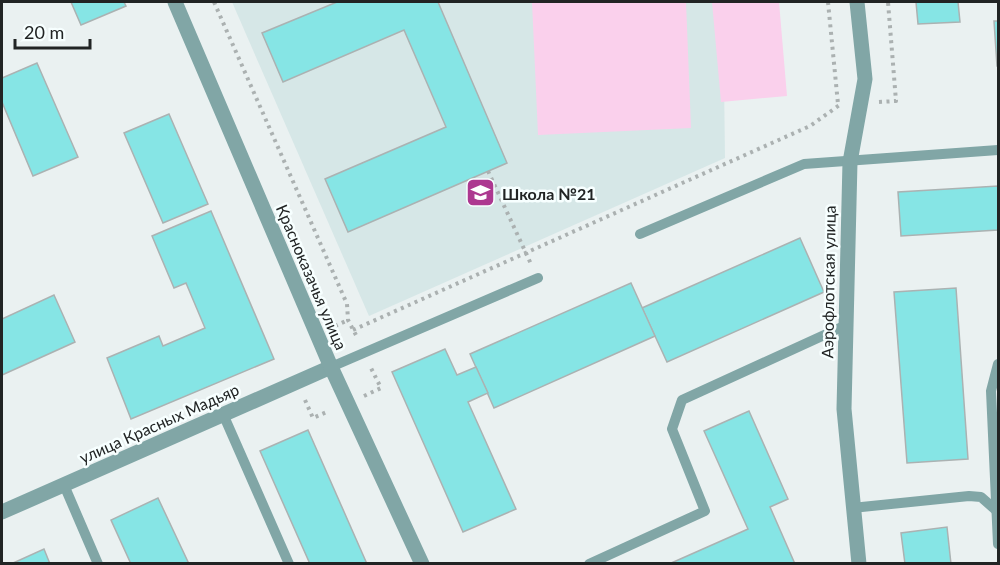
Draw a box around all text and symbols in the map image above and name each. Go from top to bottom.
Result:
scale bar [15,12,90,50]
text: 20 m [24,21,64,43]
school or university icon: Школа №21 [465,177,497,209]
place label: Школа №21 [502,184,596,203]
street label: Красноказачья улица [273,201,351,353]
street label: Аэрофлотская улица [817,205,839,359]
street label: улица Красных Мадьяр [76,379,242,467]

